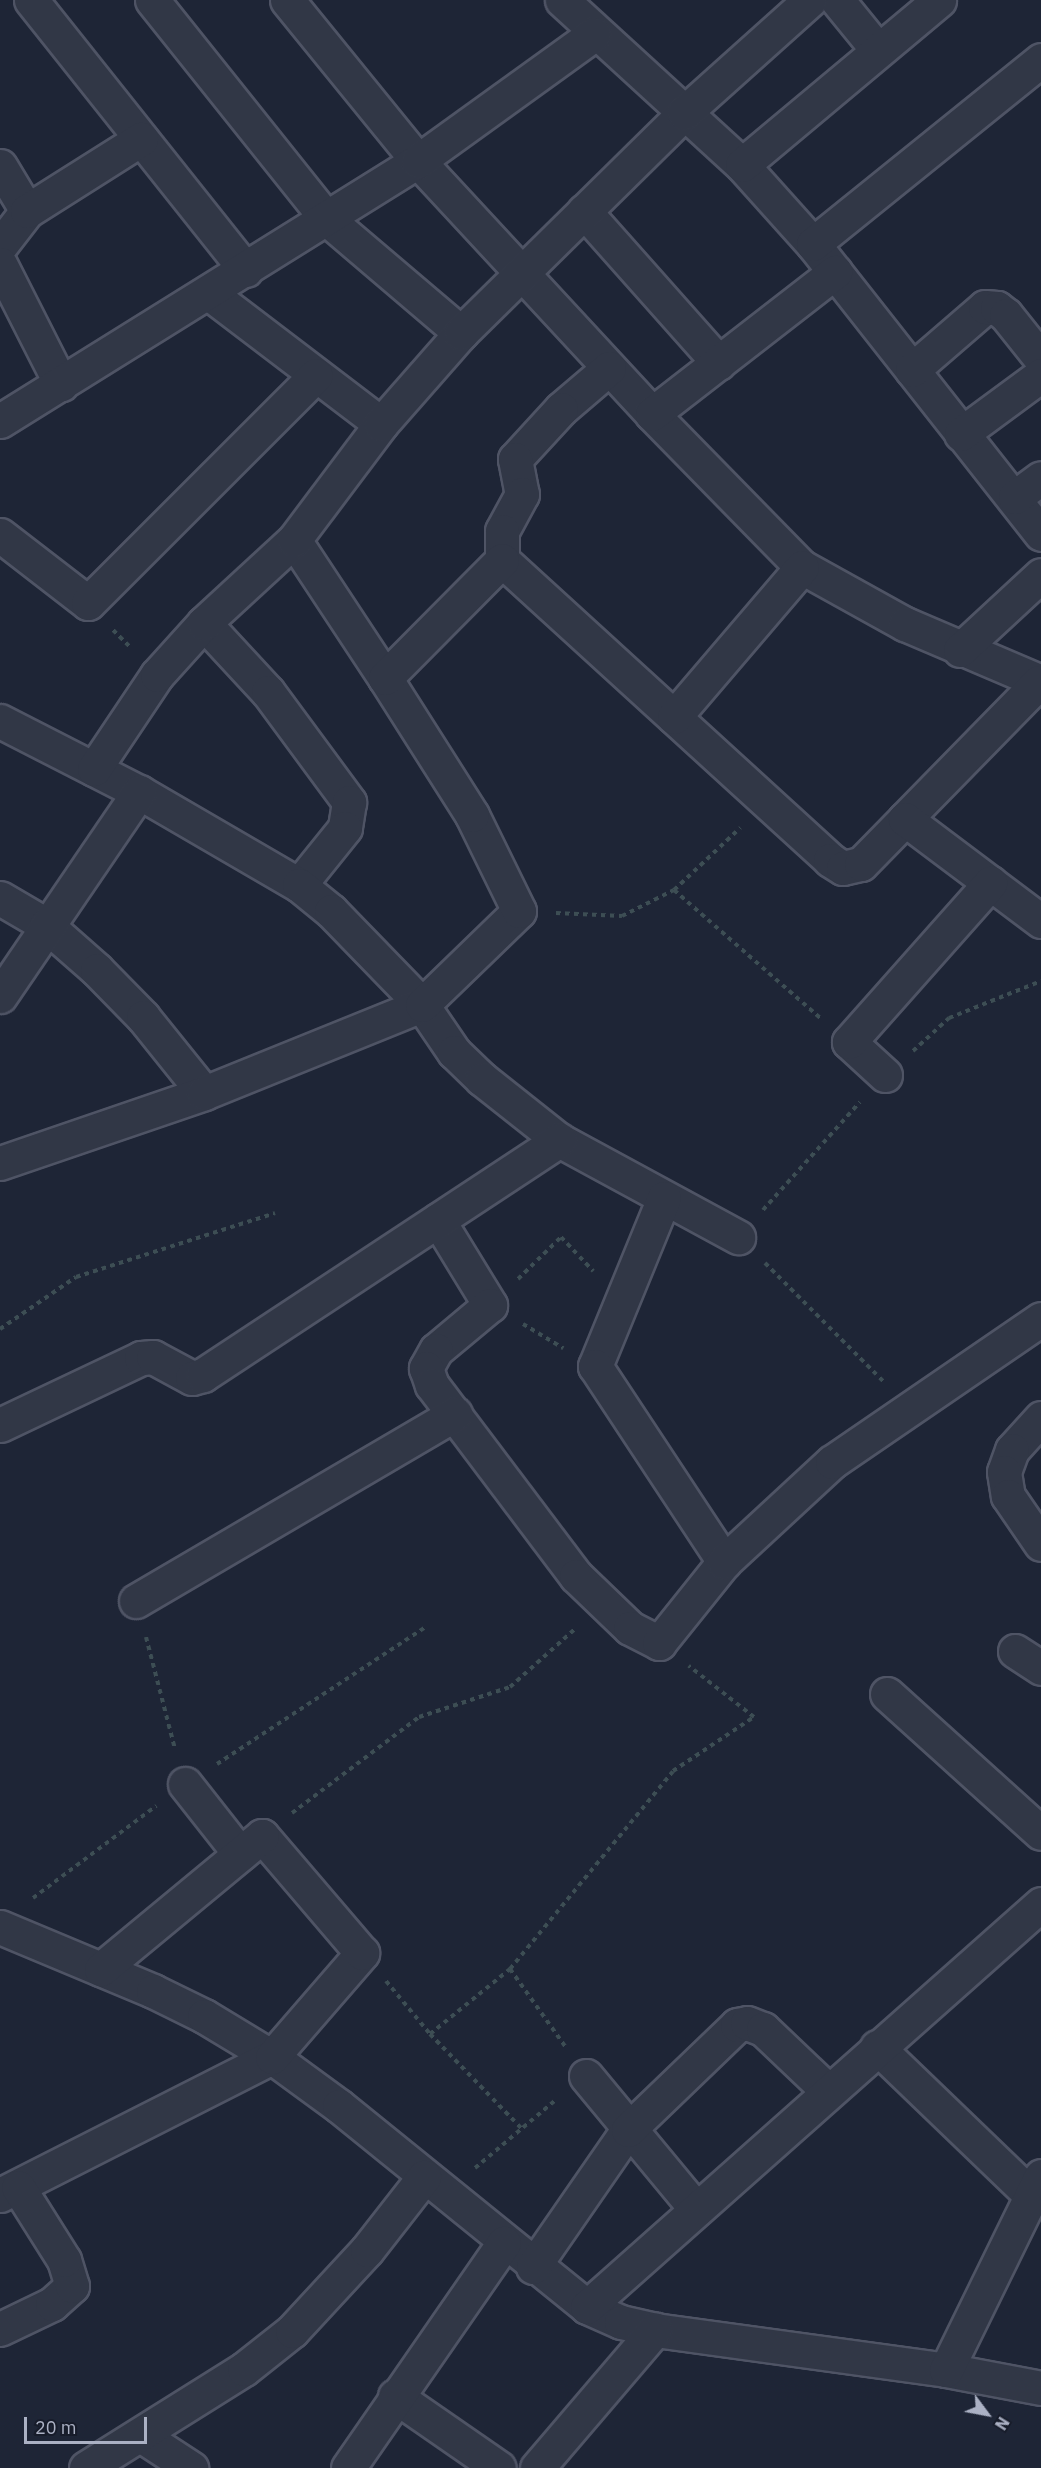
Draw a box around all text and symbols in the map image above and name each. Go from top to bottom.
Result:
north arrow [957,2384,1017,2444]
scale bar [27,2405,150,2443]
text: N [991,2413,1014,2434]
text: 20 m [35,2416,77,2439]

